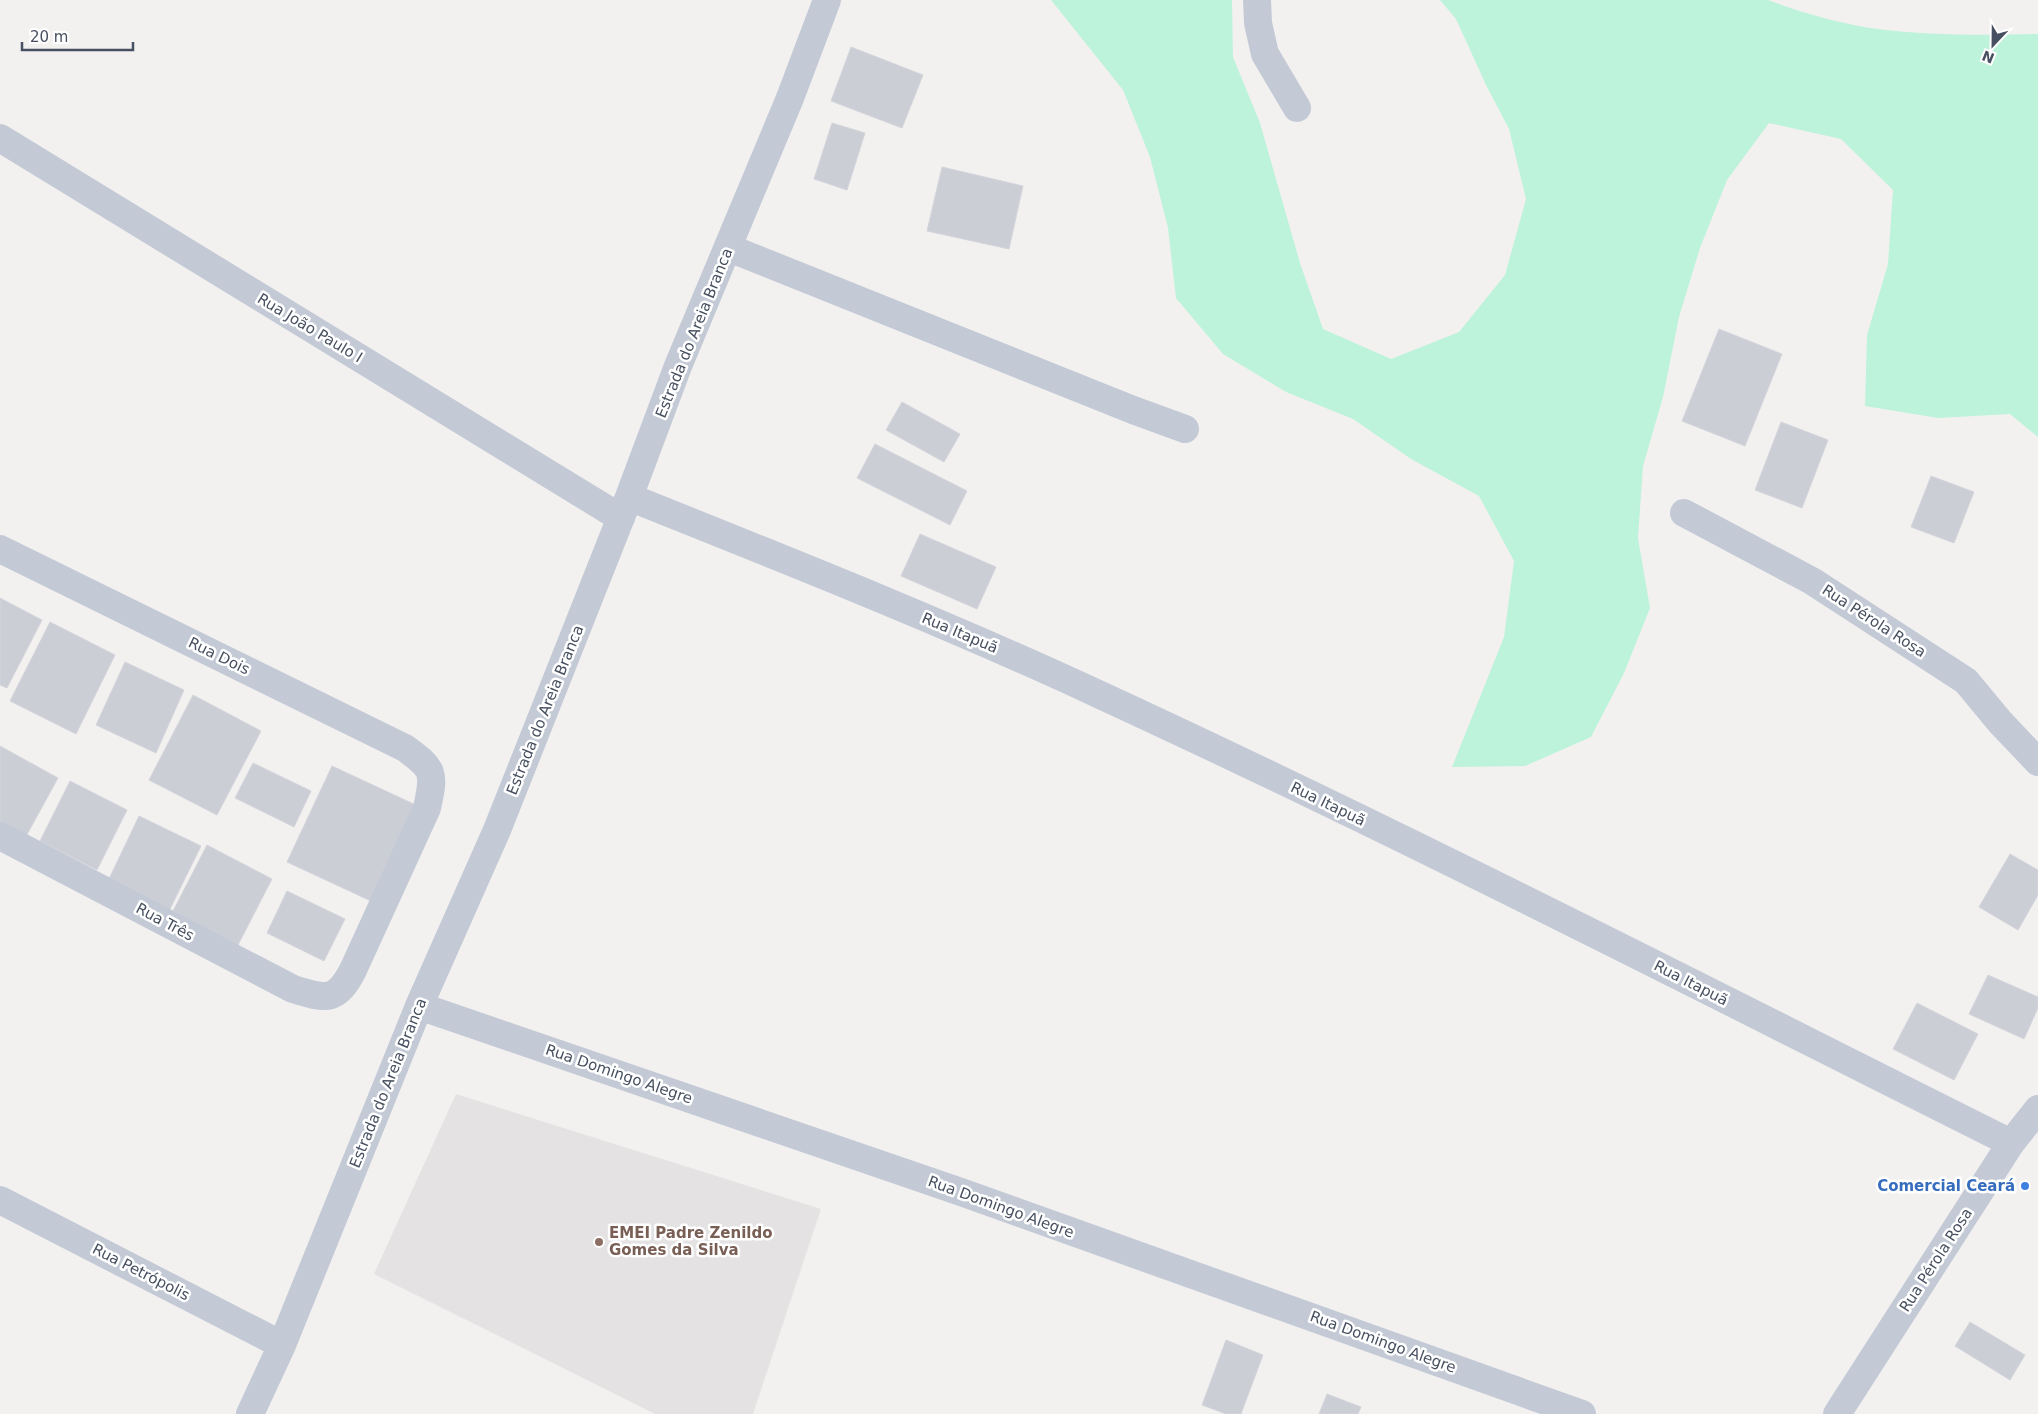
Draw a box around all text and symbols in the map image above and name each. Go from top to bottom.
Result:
scale bar [22,20,134,52]
north arrow [1968,20,2018,70]
text: 20 m [30,28,68,46]
text: N [1980,47,1997,67]
street label: Estrada do Areia Branca [652,245,736,421]
street label: Rua João Paulo I [254,289,366,367]
street label: Rua Pérola Rosa [1819,581,1929,661]
street label: Rua Itapuã [919,609,1001,657]
street label: Estrada do Areia Branca [503,622,587,798]
street label: Rua Dois [185,633,253,679]
street label: Rua Itapuã [1288,778,1368,830]
street label: Rua Três [133,899,197,945]
street label: Rua Itapuã [1651,957,1731,1009]
street label: Estrada do Areia Branca [346,995,430,1171]
street label: Rua Domingo Alegre [543,1040,695,1108]
street label: Rua Domingo Alegre [926,1172,1076,1242]
place label: Comercial Ceará [1877,1177,2015,1195]
marker: Comercial Ceará [2019,1180,2031,1192]
street label: Rua Pérola Rosa [1896,1205,1976,1315]
place label: EMEI Padre Zenildo Gomes da Silva [609,1224,773,1259]
marker: EMEI Padre Zenildo Gomes da Silva [593,1236,605,1248]
street label: Rua Petrópolis [89,1240,193,1304]
street label: Rua Domingo Alegre [1308,1307,1458,1377]

